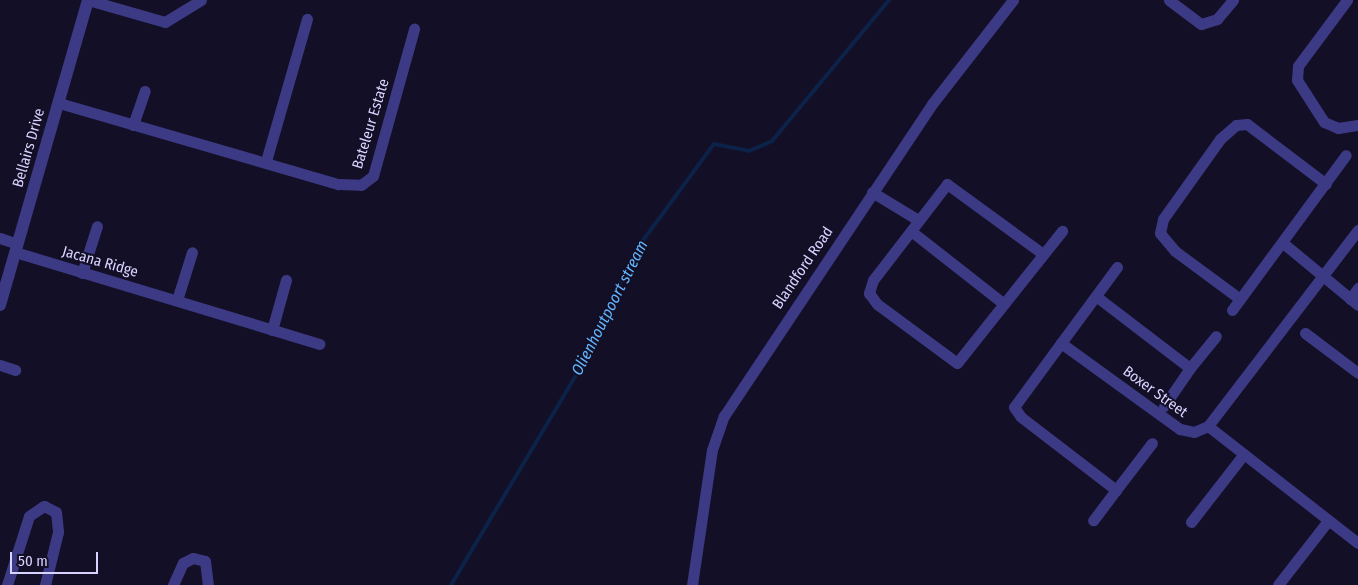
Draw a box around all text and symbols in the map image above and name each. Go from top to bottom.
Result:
street label: Bateleur Estate [349,77,393,171]
street label: Bellairs Drive [9,106,49,190]
street label: Blandford Road [769,224,837,312]
water label: Olienhoutpoort stream [568,237,652,379]
street label: Jacana Ridge [60,243,140,281]
street label: Boxer Street [1119,363,1191,421]
scale bar [12,542,100,574]
text: 50 m [18,552,48,570]

